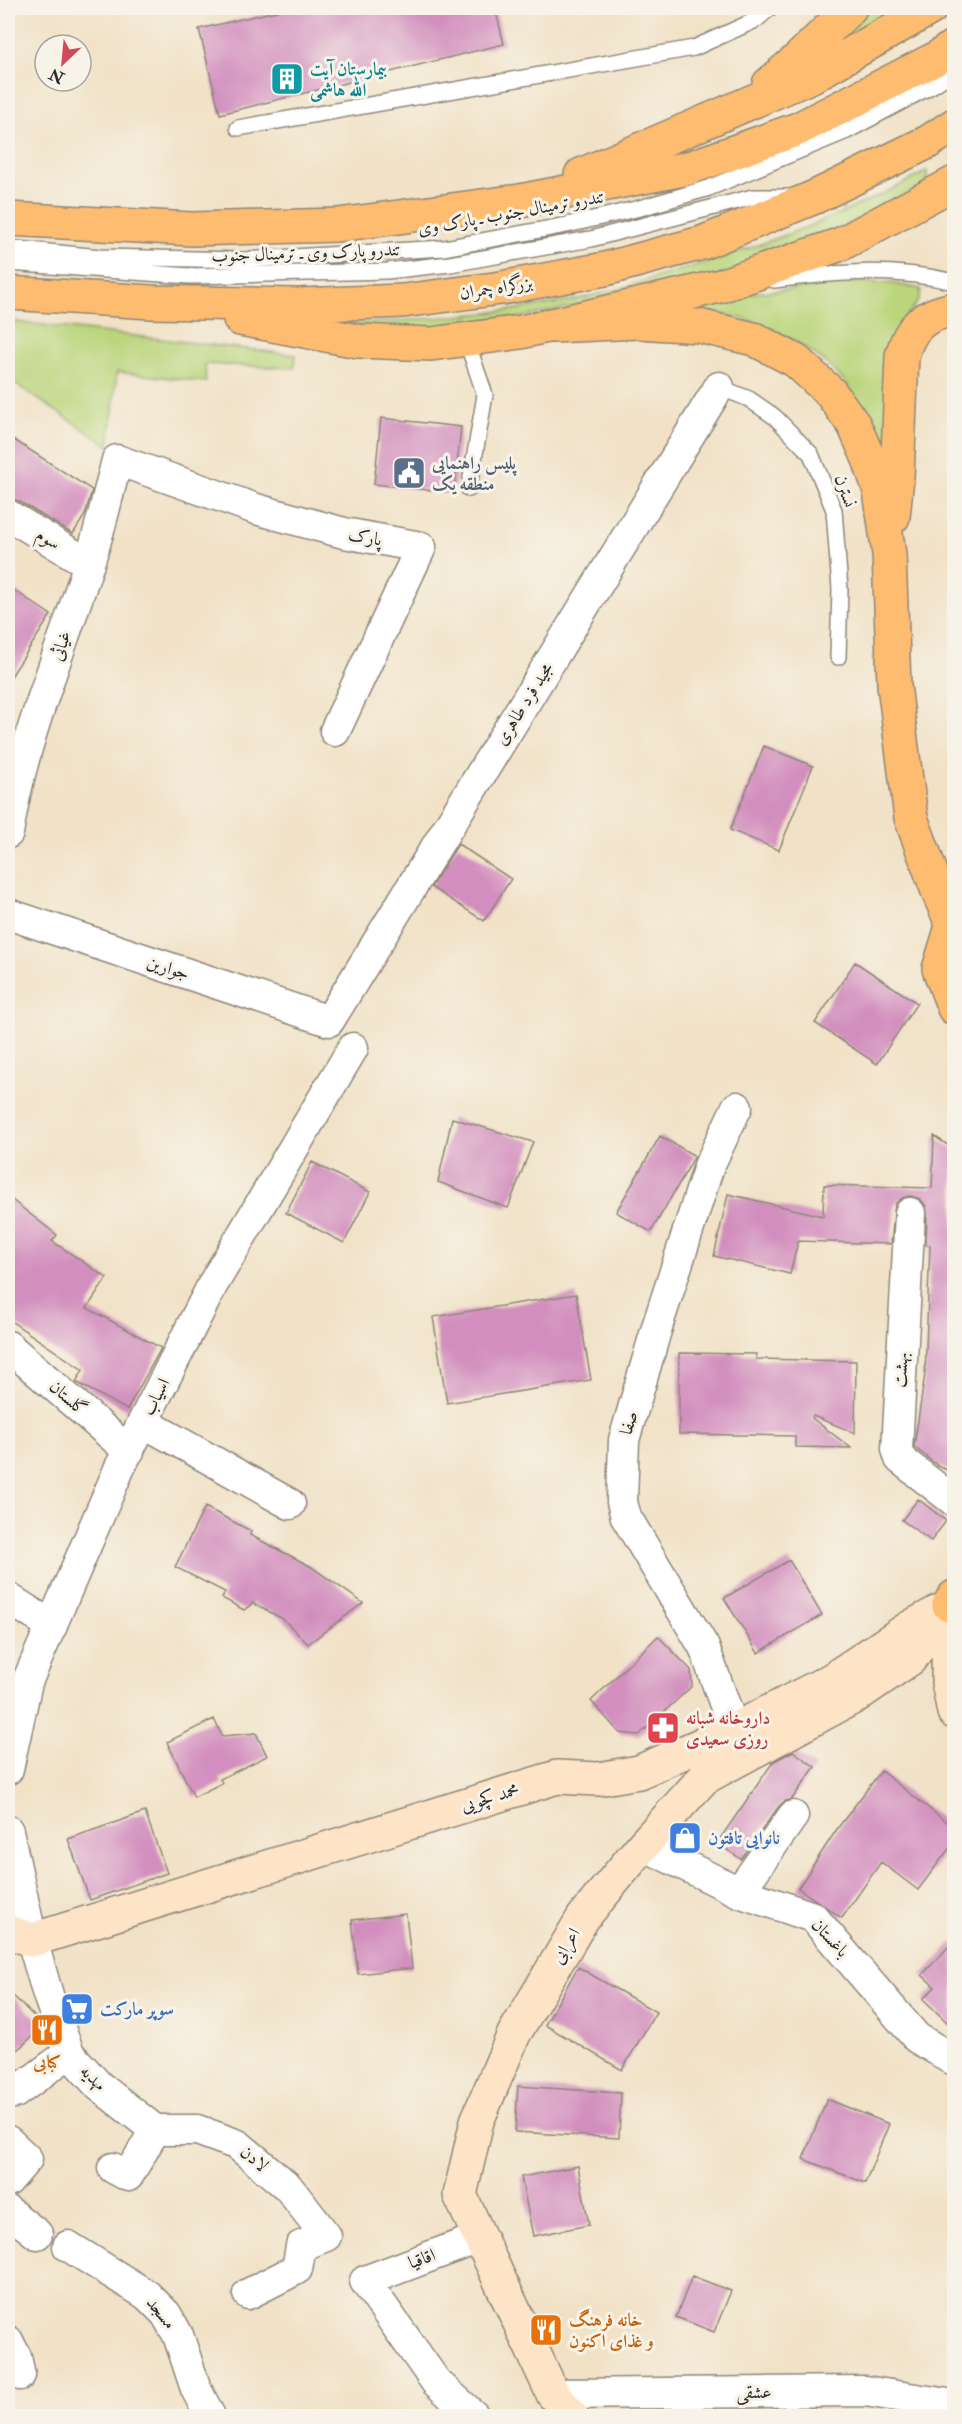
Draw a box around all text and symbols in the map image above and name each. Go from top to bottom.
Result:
north arrow [33,33,93,93]
place label: بیمارستان آیت الله هاشمی [310,58,387,102]
building icon: بیمارستان آیت الله هاشمی [269,61,305,97]
text: N [45,63,69,88]
street label: تندرو ترمینال جنوب ـ پارک وی [416,185,606,242]
street label: تندرو پارک وی ـ ترمینال جنوب [211,238,401,269]
street label: بزرگراه چمران [458,270,534,305]
place label: پلیس راهنمایی منطقه یک [431,452,517,496]
public building icon: پلیس راهنمایی منطقه یک [391,455,427,491]
street label: نسترن [829,472,861,510]
street label: پارک [346,522,385,553]
street label: سوم [29,523,64,559]
street label: غیاثی [45,628,77,664]
street label: مجید فرد طاهری [490,658,559,750]
street label: جوارین [144,950,192,986]
street label: بهشت [889,1352,913,1388]
street label: اسیاب [137,1374,175,1420]
street label: گلستان [44,1375,92,1421]
street label: صفا [615,1409,643,1437]
place label: داروخانه شبانه روزی سعیدی [686,1707,770,1751]
pharmacy icon: داروخانه شبانه روزی سعیدی [645,1710,681,1746]
street label: محمد کچویی [458,1778,522,1818]
shop icon: نانوایی تافتون [667,1820,703,1856]
place label: نانوایی تافتون [708,1827,780,1850]
street label: باغستان [806,1914,854,1962]
street label: اعرابی [546,1924,587,1969]
supermarket icon: سوپر مارکت [59,1991,95,2027]
place label: سوپر مارکت [100,1998,174,2021]
restaurant icon: کبابی [29,2012,65,2048]
place label: کبابی [32,2051,61,2075]
street label: مهدیه [75,2060,111,2096]
street label: لادن [235,2141,273,2177]
street label: اقاقیا [405,2244,439,2274]
street label: مسجد [141,2292,181,2334]
place label: خانه فرهنگ و غذای اکنون [569,2308,654,2353]
restaurant icon: خانه فرهنگ و غذای اکنون [528,2312,564,2348]
street label: عشقی [736,2381,772,2405]

